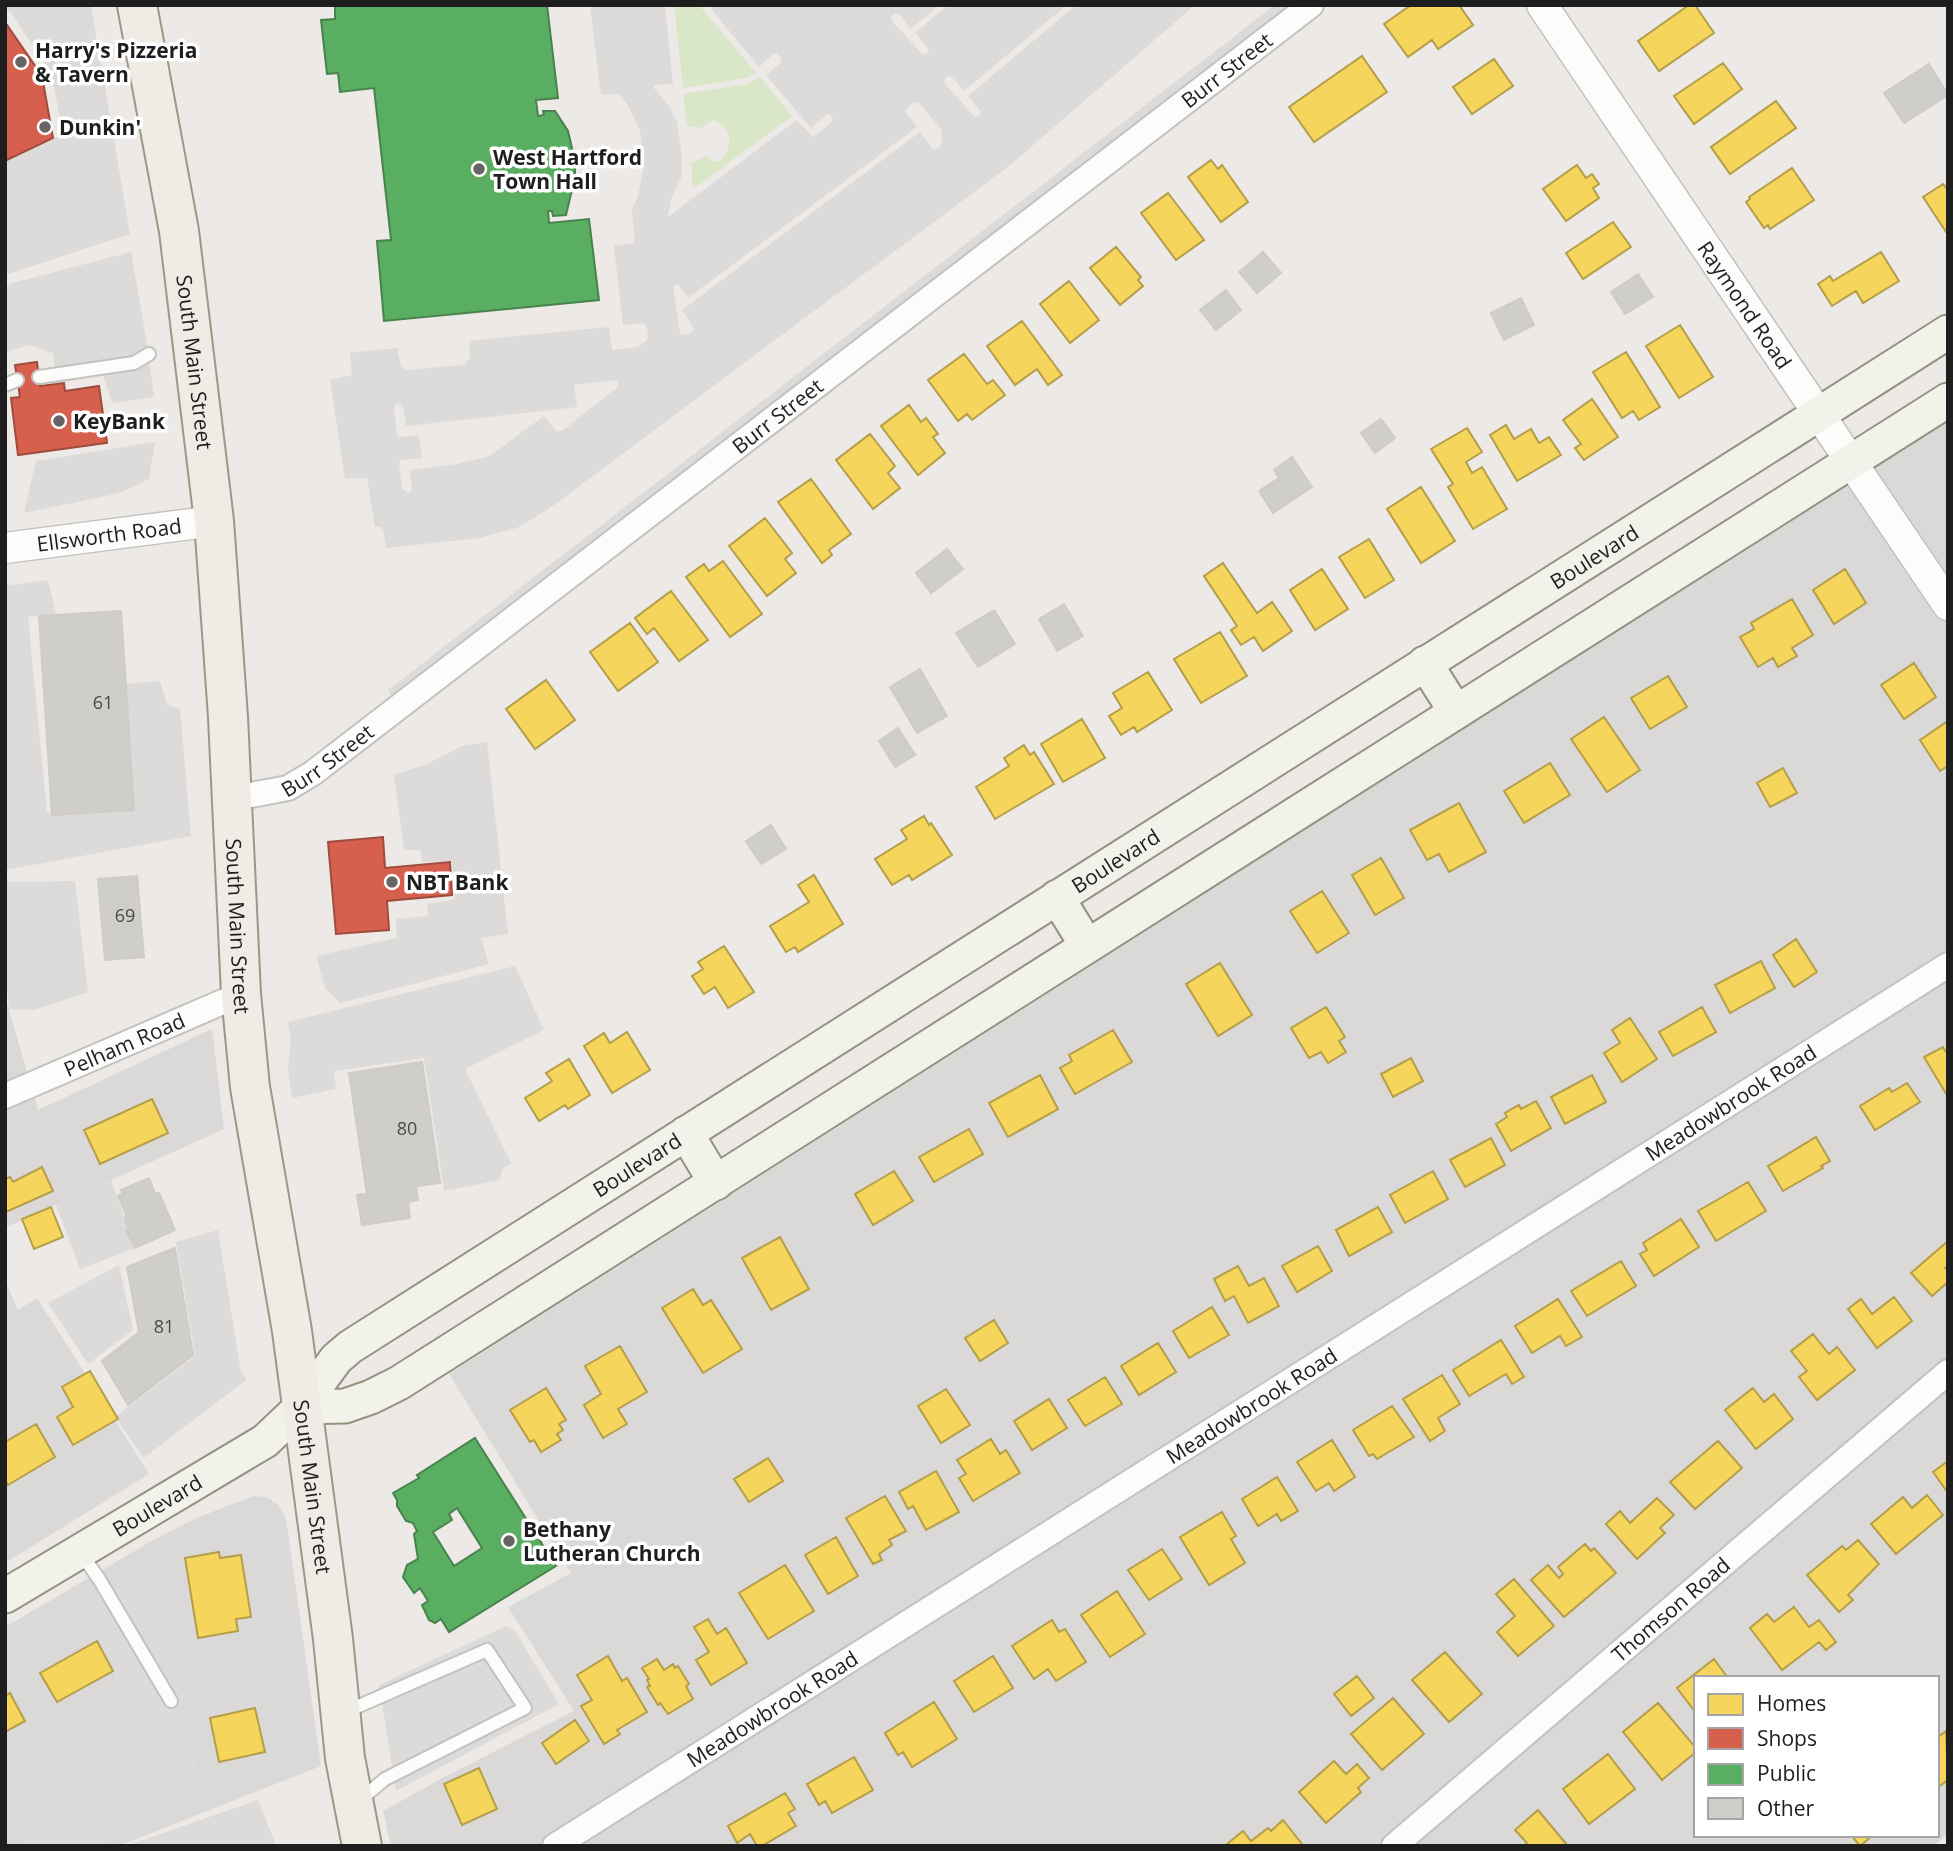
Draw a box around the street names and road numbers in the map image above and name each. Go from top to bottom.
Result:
street label: Burr Street [1175,26,1278,114]
street label: Raymond Road [1692,235,1798,374]
street label: South Main Street [170,273,219,451]
street label: Burr Street [726,372,829,460]
street label: Ellsworth Road [35,511,183,558]
street label: Boulevard [1545,518,1644,595]
street label: Burr Street [276,718,379,803]
street label: Boulevard [1066,822,1165,899]
street label: South Main Street [220,838,257,1015]
street label: Pelham Road [59,1006,189,1083]
street label: Meadowbrook Road [1640,1038,1822,1167]
street label: Boulevard [587,1126,687,1203]
street label: Meadowbrook Road [1160,1341,1342,1470]
street label: South Main Street [287,1398,338,1576]
street label: Boulevard [107,1468,207,1543]
street label: Thomson Road [1605,1551,1736,1668]
street label: Meadowbrook Road [681,1644,863,1773]

